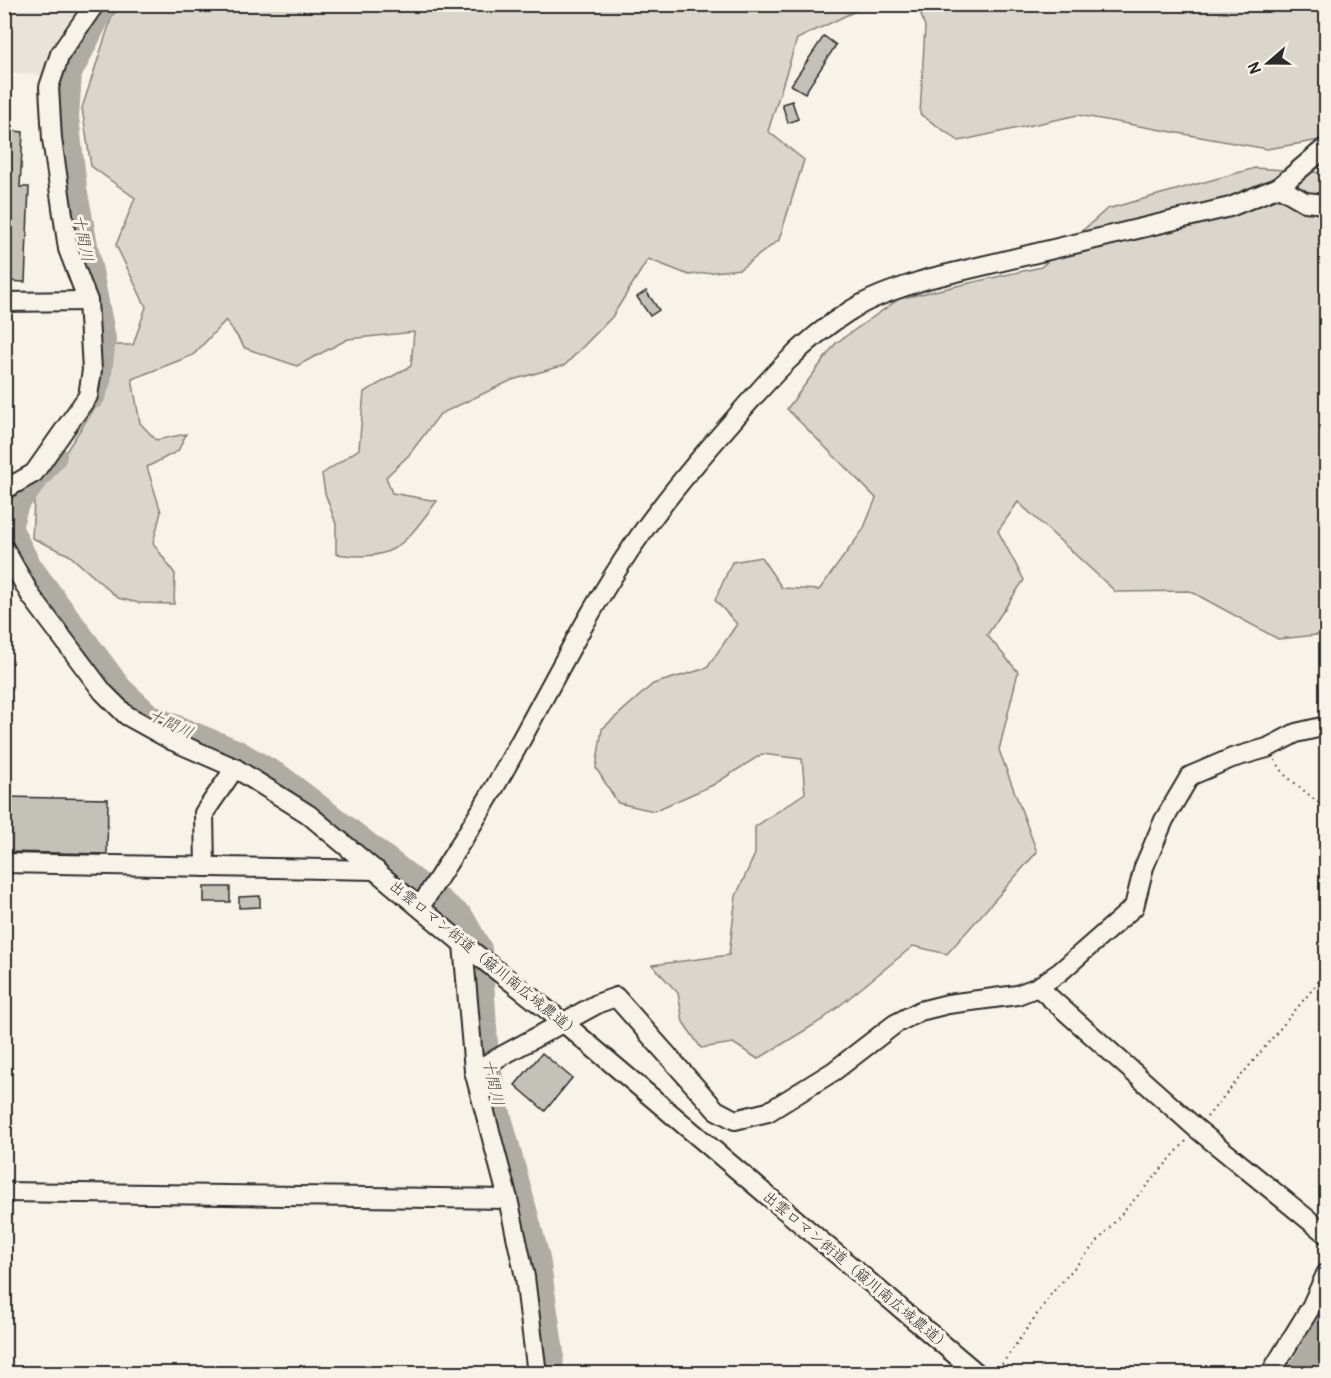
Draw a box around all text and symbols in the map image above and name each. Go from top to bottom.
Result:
north arrow [1238,33,1298,93]
text: N [1244,59,1266,76]
water label: 十間川 [69,213,97,264]
water label: 十間川 [145,705,197,743]
street label: 出雲ロマン街道（簸川南広域農道） [385,876,584,1042]
water label: 十間川 [478,1057,508,1108]
street label: 出雲ロマン街道（簸川南広域農道） [759,1187,955,1356]

